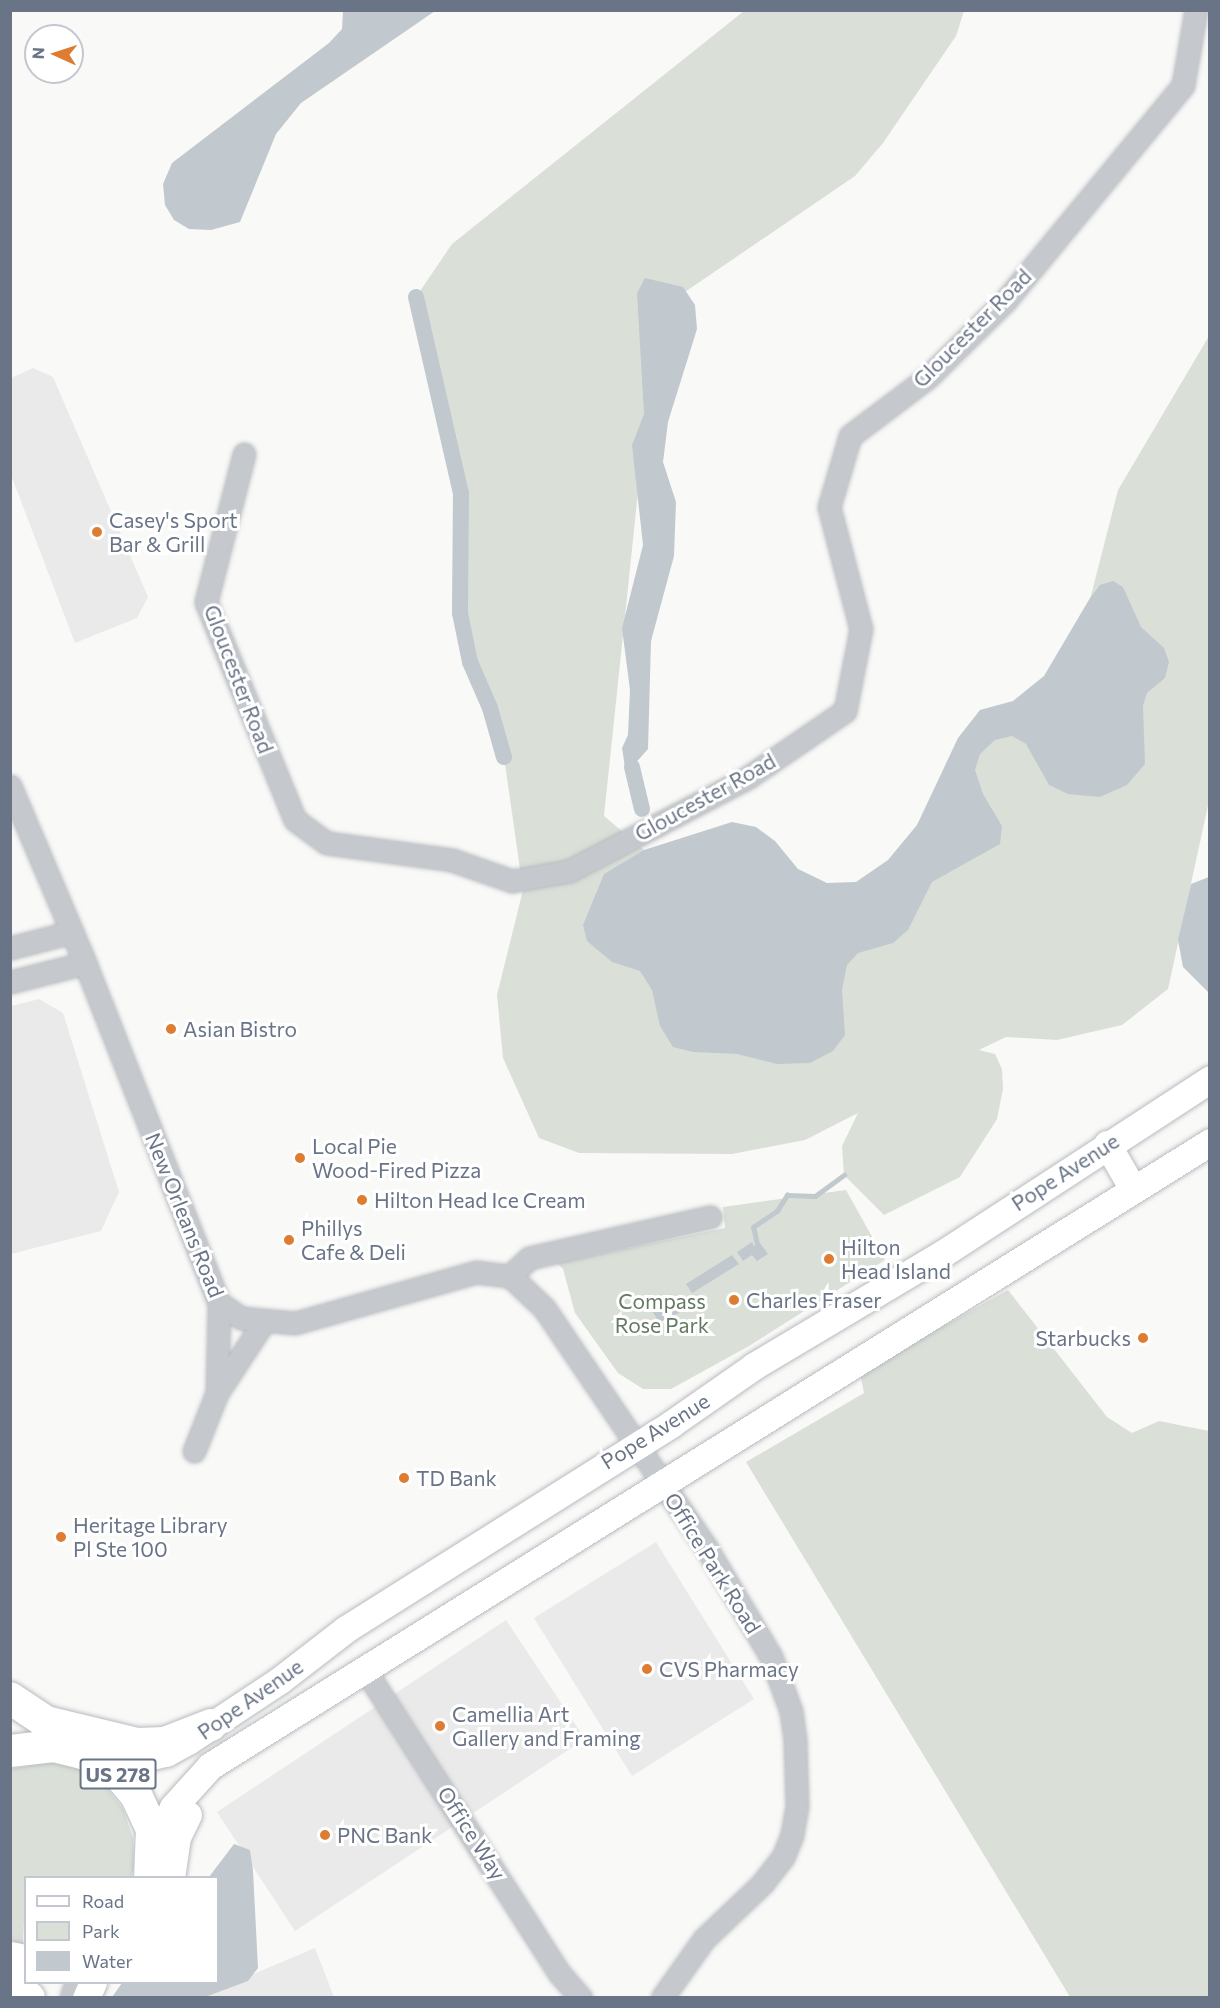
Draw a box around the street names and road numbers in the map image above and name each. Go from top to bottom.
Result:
street label: Gloucester Road [908,264,1036,392]
street label: Gloucester Road [199,601,279,757]
street label: Gloucester Road [630,748,780,846]
street label: Pope Avenue [1007,1128,1123,1216]
street label: New Orleans Road [141,1129,229,1301]
street label: Pope Avenue [596,1388,714,1474]
street label: Office Park Road [660,1488,766,1638]
street label: Pope Avenue [192,1653,308,1745]
road number: US 278 [79,1757,157,1791]
street label: Office Way [433,1782,511,1884]

